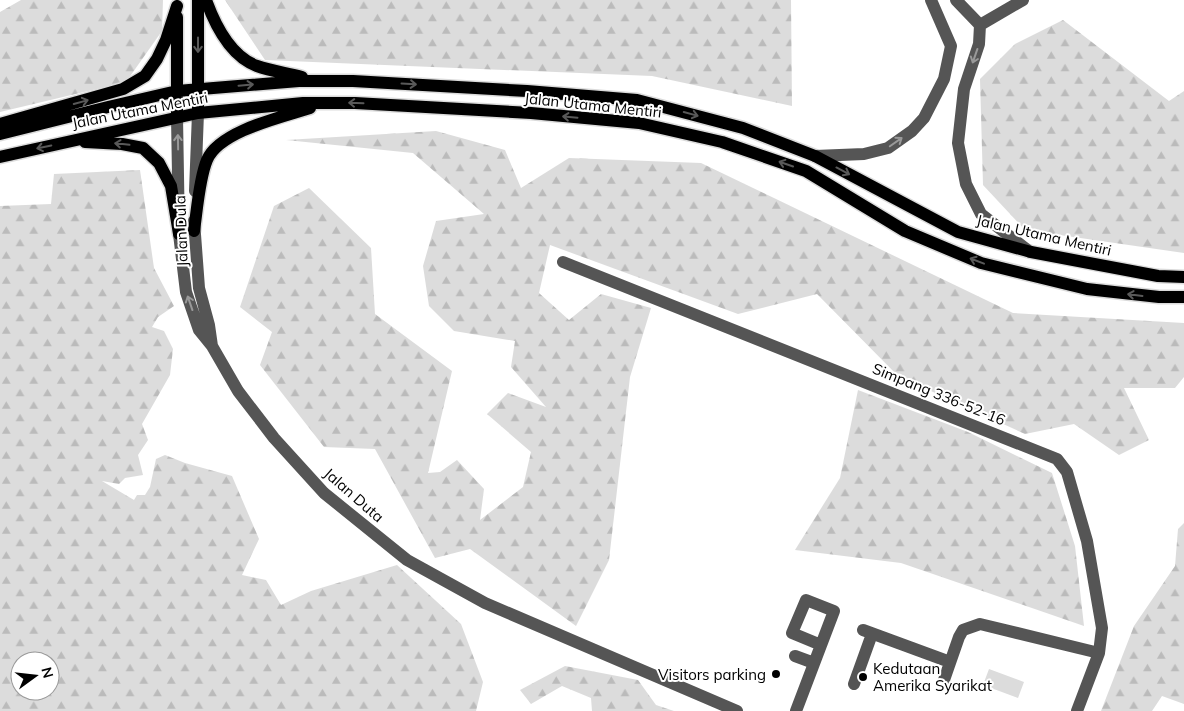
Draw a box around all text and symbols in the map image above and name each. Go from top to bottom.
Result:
one-way arrow [193,36,203,52]
one-way arrow [970,48,979,63]
one-way arrow [238,80,254,90]
one-way arrow [400,80,416,89]
street label: Jalan Utama Mentiri [70,87,210,133]
street label: Jalan Utama Mentiri [523,88,663,122]
one-way arrow [72,97,88,107]
one-way arrow [348,99,364,108]
one-way arrow [683,110,699,119]
one-way arrow [563,112,579,122]
one-way arrow [173,134,183,150]
one-way arrow [889,137,903,147]
one-way arrow [114,139,130,149]
one-way arrow [37,142,53,152]
one-way arrow [778,159,794,168]
one-way arrow [835,167,850,176]
street label: Jalan Dula [170,195,192,267]
street label: Jalan Utama Mentiri [975,210,1113,260]
one-way arrow [970,256,985,265]
one-way arrow [1128,290,1144,300]
one-way arrow [185,296,194,312]
street label: Simpang 336-52-16 [870,359,1008,429]
street label: Jalan Duta [320,464,388,526]
north arrow [10,651,60,701]
place label: Kedutaan Amerika Syarikat [873,659,992,695]
text: N [37,665,58,680]
place label: Visitors parking [658,665,766,684]
marker: Visitors parking [770,668,782,680]
marker: Kedutaan Amerika Syarikat [857,671,869,683]

